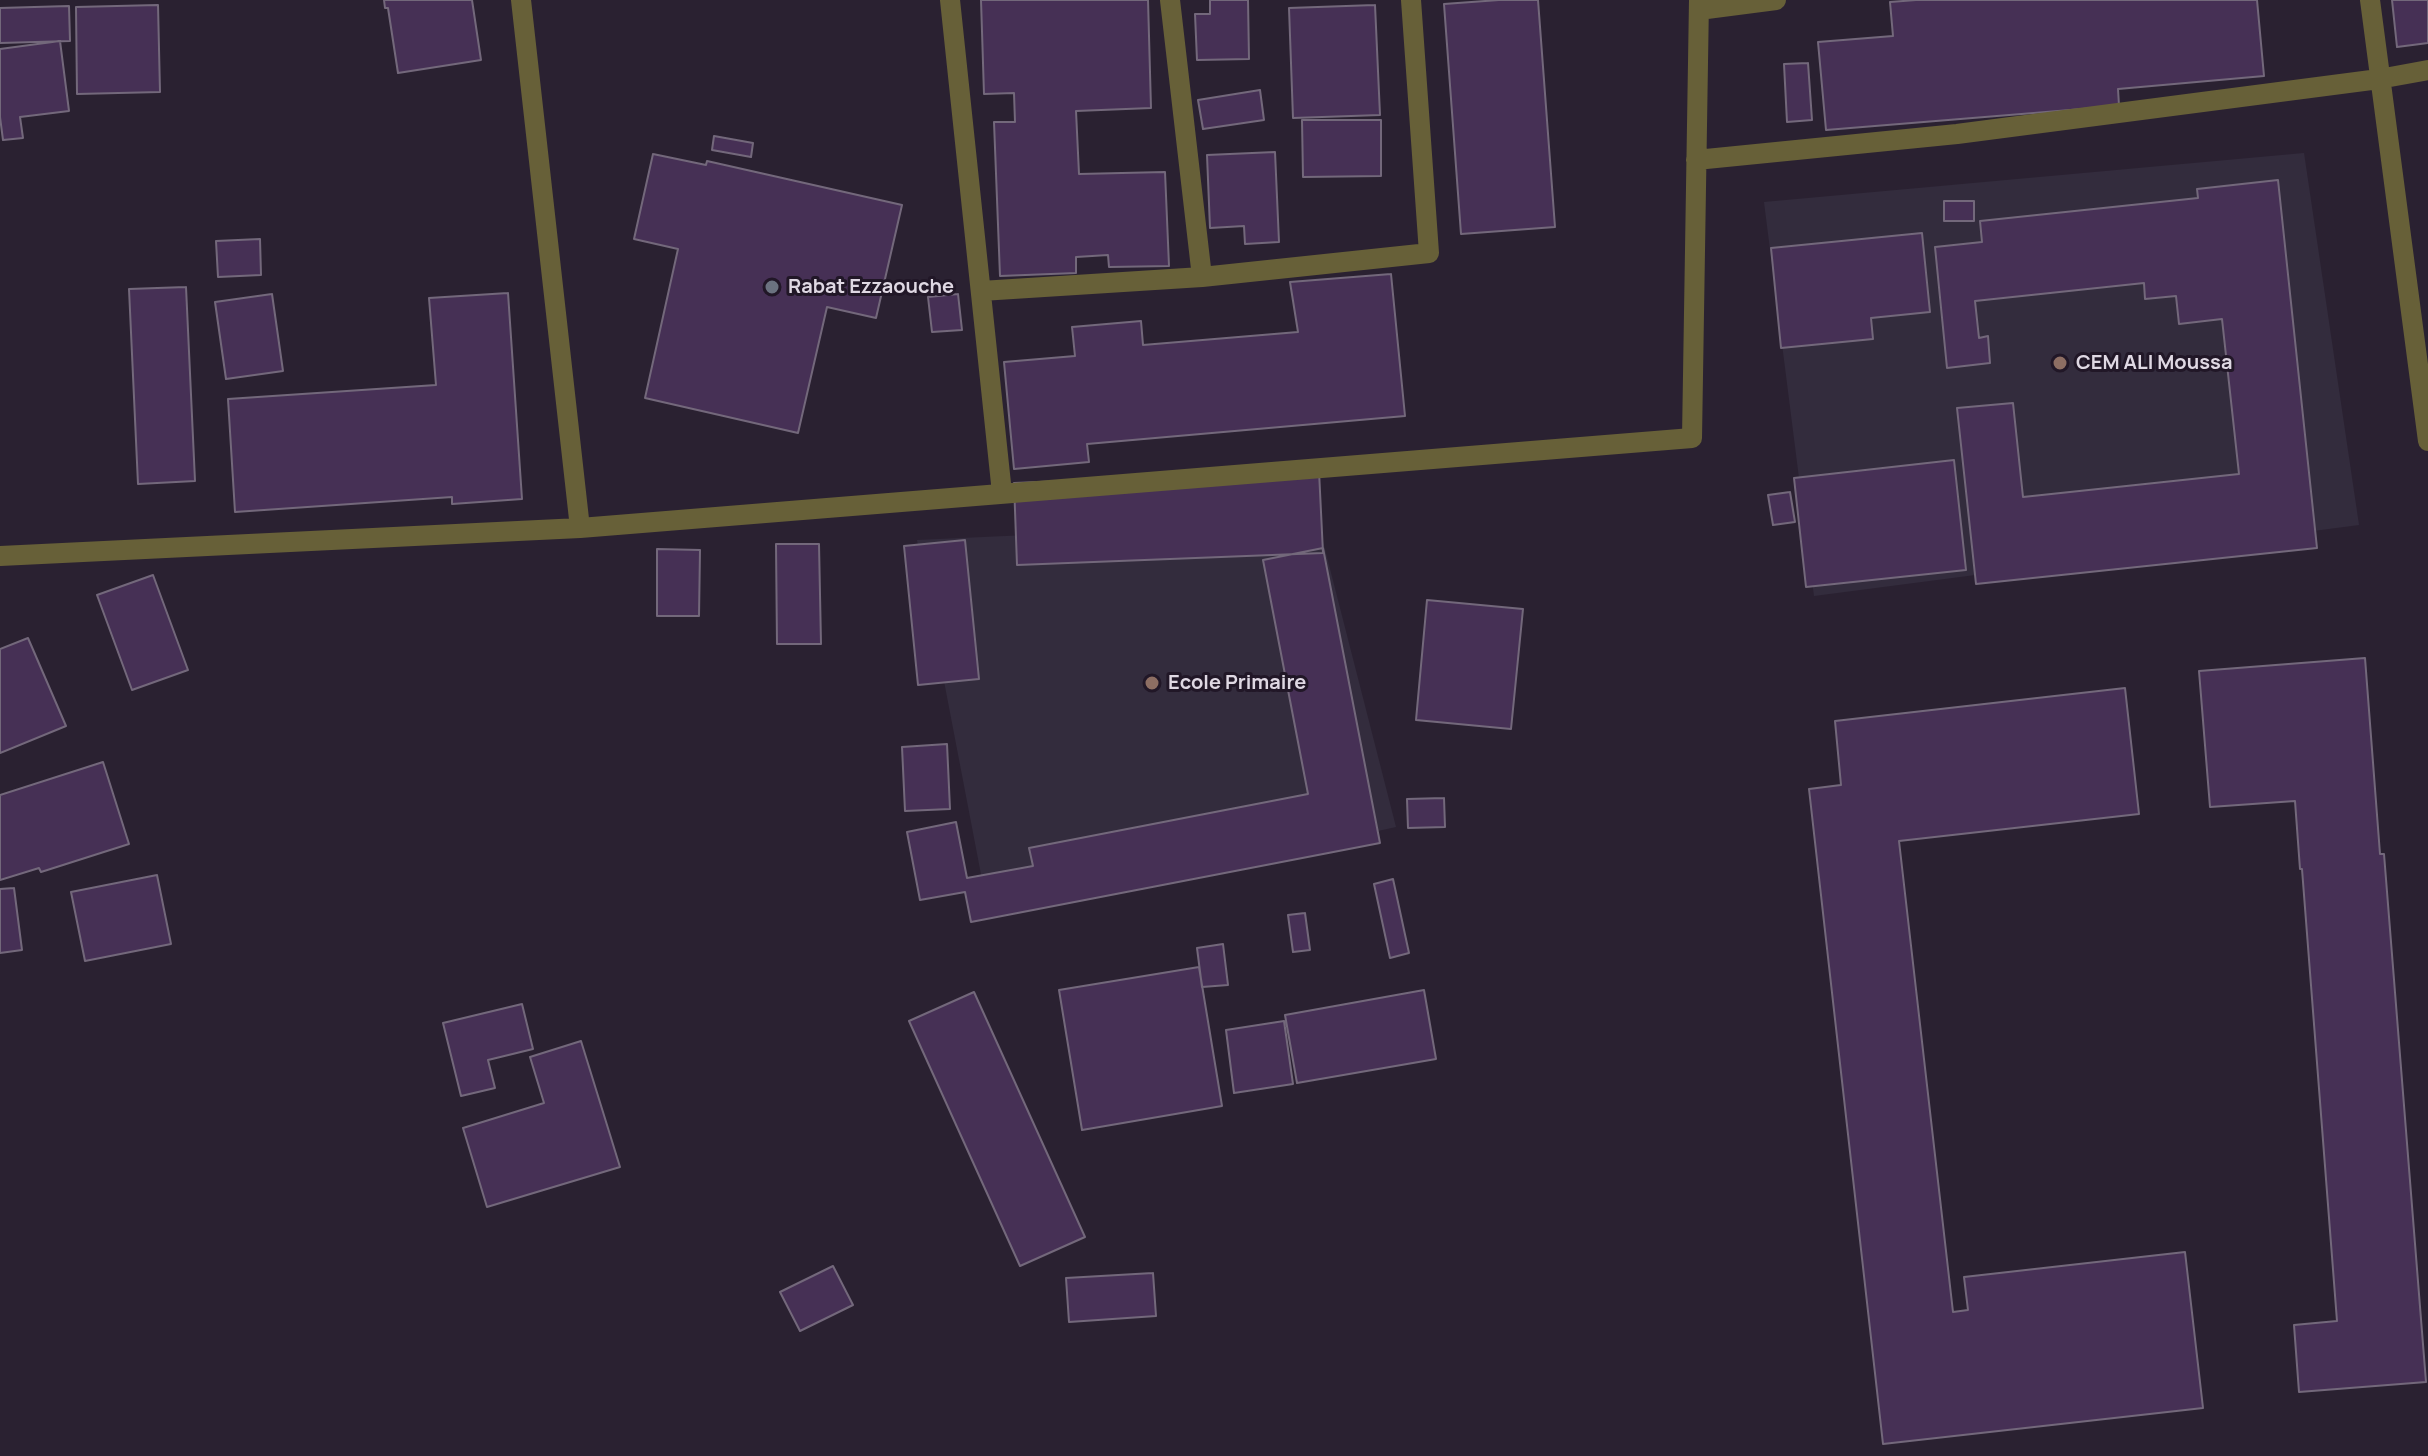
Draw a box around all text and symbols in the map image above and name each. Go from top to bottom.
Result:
place label: Rabat Ezzaouche [788,275,954,299]
marker: Rabat Ezzaouche [763,278,781,296]
place label: CEM ALI Moussa [2076,351,2232,375]
marker: CEM ALI Moussa [2051,354,2069,372]
place label: Ecole Primaire [1168,671,1306,695]
marker: Ecole Primaire [1143,674,1161,692]

